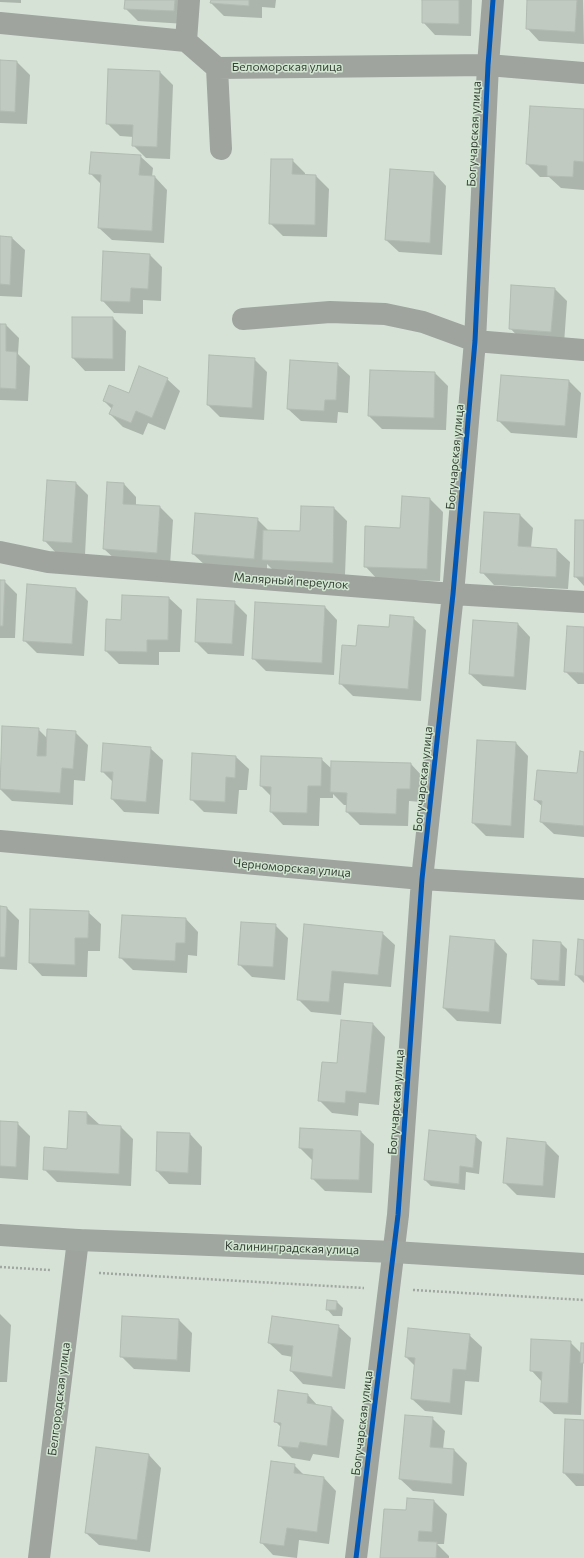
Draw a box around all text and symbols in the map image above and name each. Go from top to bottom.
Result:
street label: Беломорская улица [232,60,342,74]
street label: Богучарская улица [464,81,484,187]
street label: Богучарская улица [443,404,467,510]
street label: Малярный переулок [233,570,349,592]
street label: Богучарская улица [410,726,436,832]
street label: Черноморская улица [233,856,351,880]
street label: Богучарская улица [385,1049,407,1155]
street label: Калининградская улица [225,1238,359,1258]
street label: Белгородская улица [45,1341,73,1457]
street label: Богучарская улица [348,1370,376,1476]

